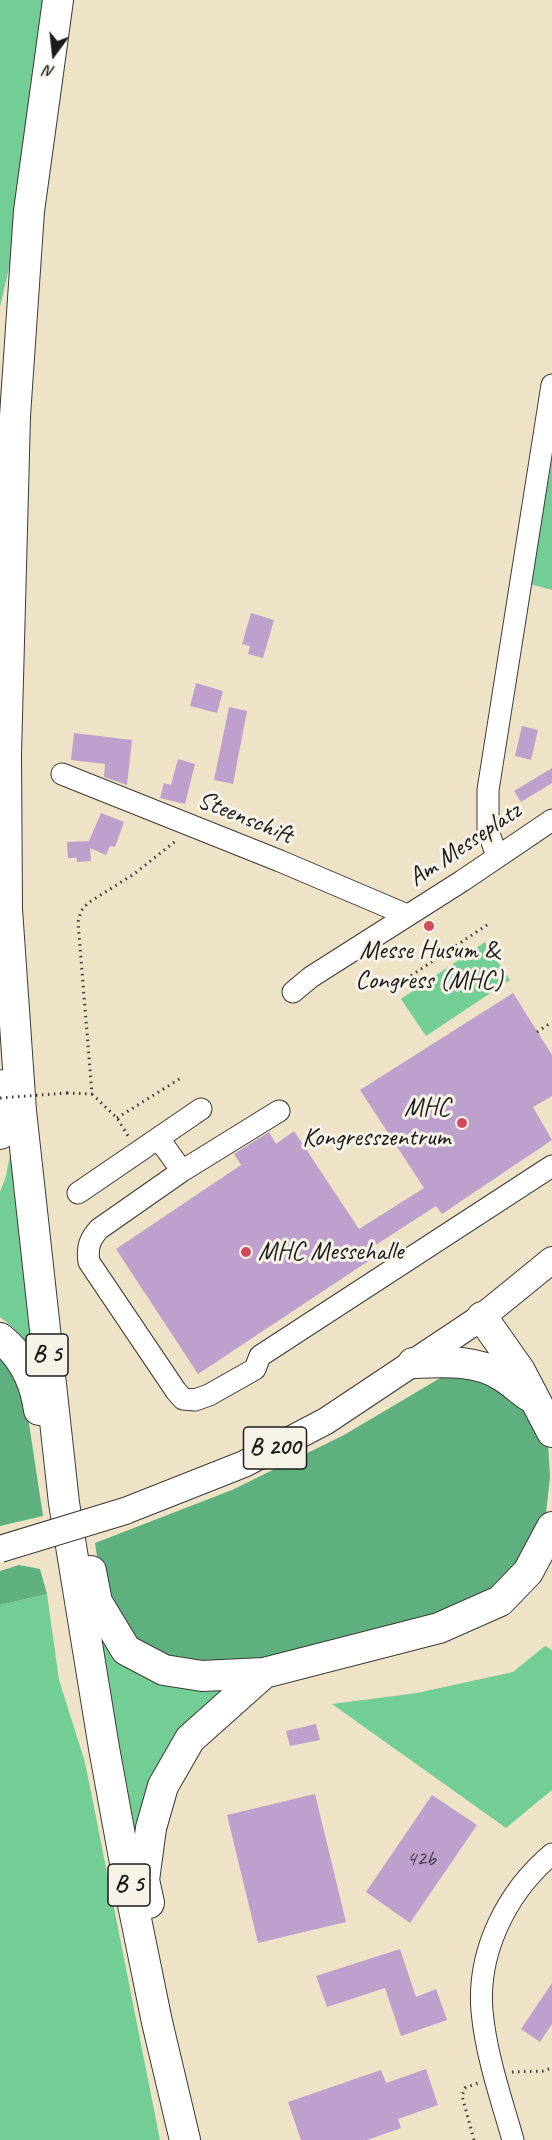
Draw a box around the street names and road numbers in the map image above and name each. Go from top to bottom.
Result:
street label: Steenschift [193,785,297,851]
street label: Am Messeplatz [403,796,527,894]
road number: B 5 [26,1334,68,1376]
road number: B 200 [244,1427,306,1469]
road number: B 5 [108,1864,150,1906]

